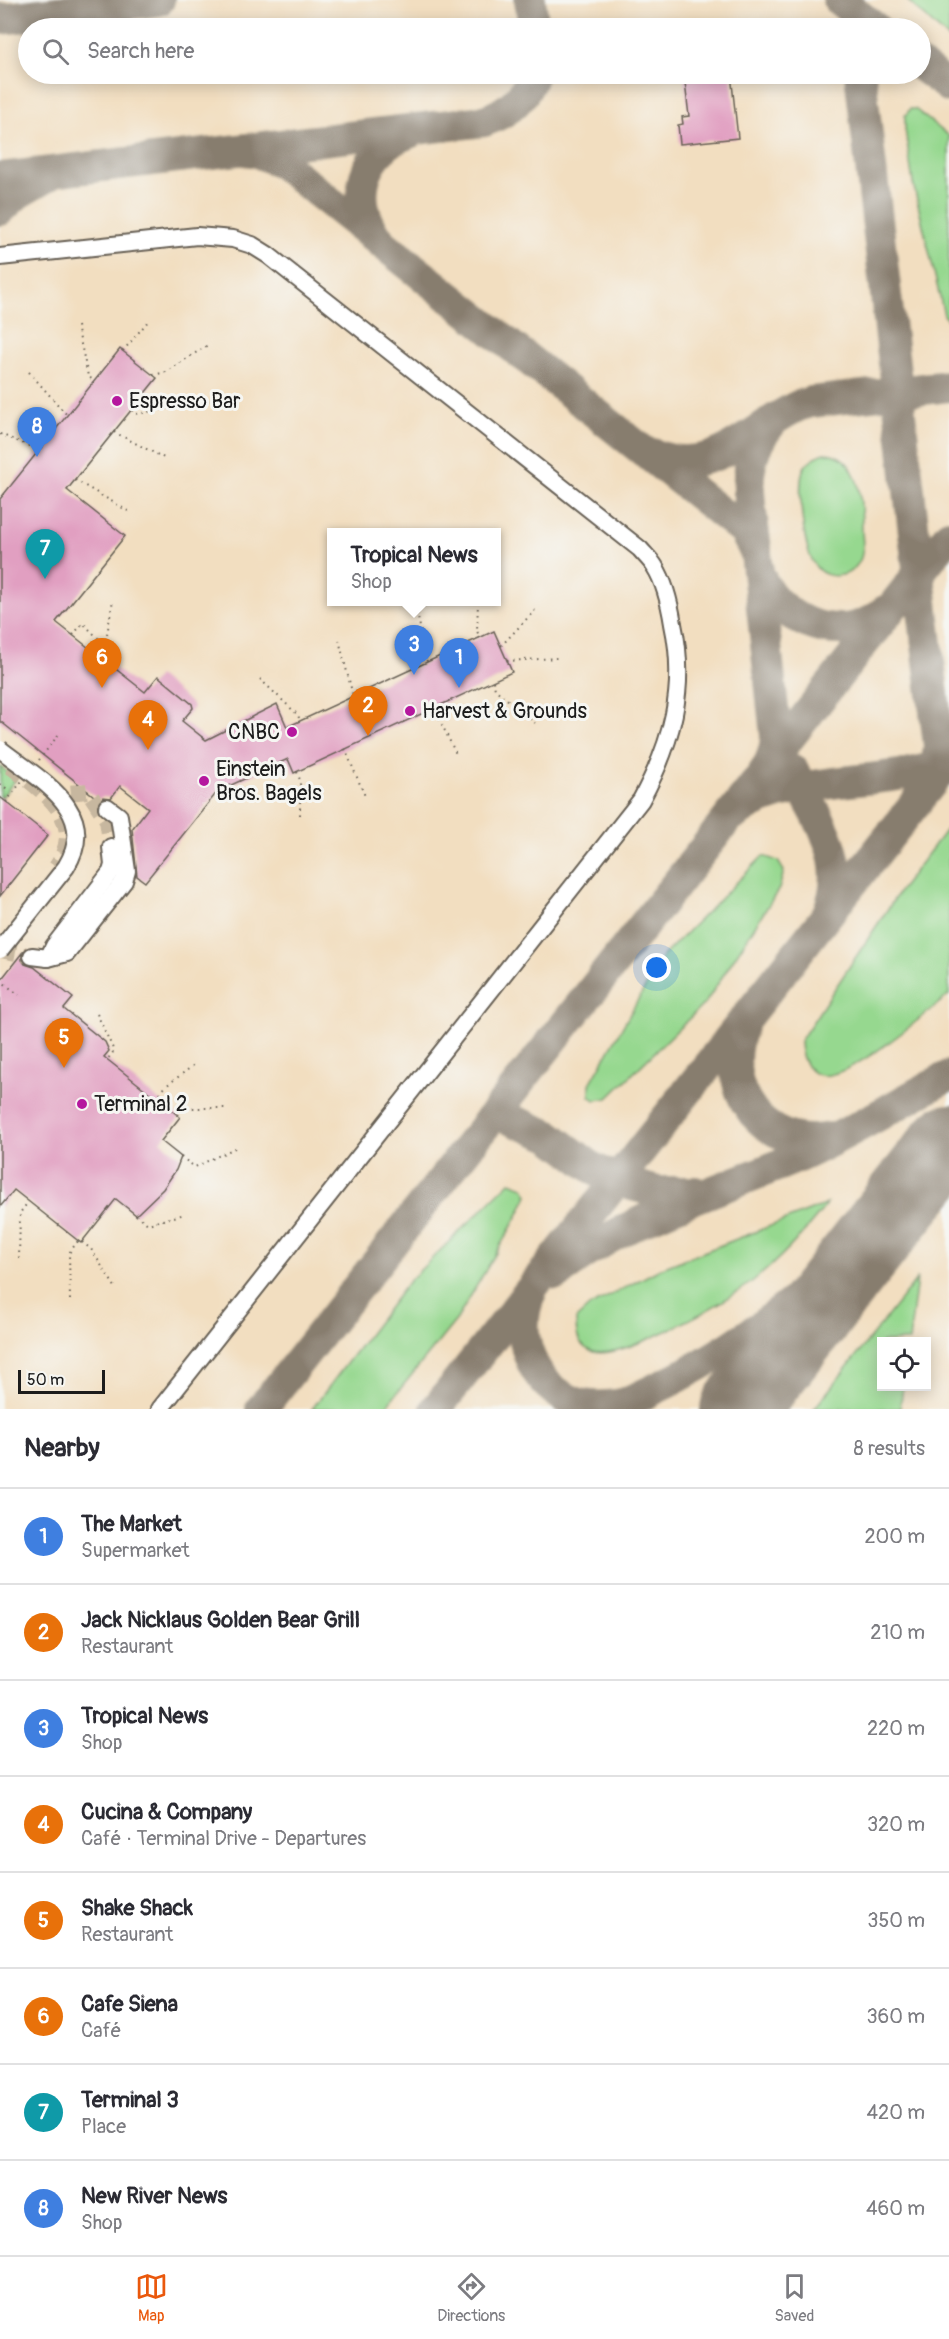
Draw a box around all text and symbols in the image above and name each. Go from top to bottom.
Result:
search box [18,18,931,84]
icon: search [39,35,72,68]
text: Search here [87,37,194,65]
place label: Espresso Bar [129,388,241,415]
marker: Espresso Bar [110,394,124,408]
pin: 8 [18,408,57,457]
popup [327,528,501,606]
pin: 7 [26,530,64,579]
text: Tropical News [350,541,478,569]
text: Shop [350,569,392,594]
pin: 3 [394,626,434,675]
pin: 6 [82,638,122,688]
pin: 1 [440,638,478,688]
pin: 2 [348,686,388,736]
place label: Harvest & Grounds [422,698,587,725]
pin: 4 [128,700,168,750]
marker: Harvest & Grounds [403,704,417,718]
place label: CNBC [228,719,280,746]
marker: CNBC [285,725,299,739]
place label: Einstein Bros. Bagels [216,756,322,807]
marker: Einstein Bros. Bagels [197,774,211,788]
your location [642,953,671,982]
pin: 5 [44,1018,84,1068]
place label: Terminal 2 [94,1091,187,1118]
marker: Terminal 2 [75,1097,89,1111]
map controls [877,1337,931,1391]
button: locate [877,1337,931,1391]
scale bar [18,1367,105,1394]
text: 50 m [27,1370,64,1390]
text: Nearby [24,1432,100,1464]
text: 8 results [854,1436,925,1461]
text: The Market [81,1510,182,1538]
text: 1 [40,1524,47,1549]
text: 200 m [864,1524,925,1549]
text: Supermarket [81,1538,190,1563]
text: Jack Nicklaus Golden Bear Grill [81,1606,360,1634]
text: 2 [38,1620,49,1645]
text: 210 m [870,1620,925,1645]
text: Restaurant [81,1634,173,1659]
text: Tropical News [81,1702,208,1730]
text: 3 [38,1716,49,1741]
text: 220 m [867,1716,925,1741]
text: Shop [81,1730,122,1755]
text: Cucina & Company [81,1798,252,1826]
text: 4 [38,1812,49,1837]
text: 320 m [867,1812,925,1837]
text: Café · Terminal Drive - Departures [81,1826,366,1851]
text: Shake Shack [81,1894,193,1922]
text: 5 [38,1908,49,1933]
text: 350 m [867,1908,925,1933]
text: Restaurant [81,1922,173,1947]
text: Cafe Siena [81,1990,178,2018]
text: 6 [38,2004,49,2029]
text: 360 m [866,2004,925,2029]
text: Café [81,2018,121,2043]
text: Terminal 3 [81,2086,179,2114]
text: 7 [38,2100,49,2125]
text: 420 m [866,2100,925,2125]
text: Place [81,2114,126,2139]
text: New River News [81,2182,227,2210]
text: 8 [38,2196,49,2221]
text: 460 m [866,2196,925,2221]
text: Shop [81,2210,122,2235]
tab: Map [135,2270,168,2326]
tab: Directions [437,2270,505,2326]
tab: Saved [775,2270,814,2326]

